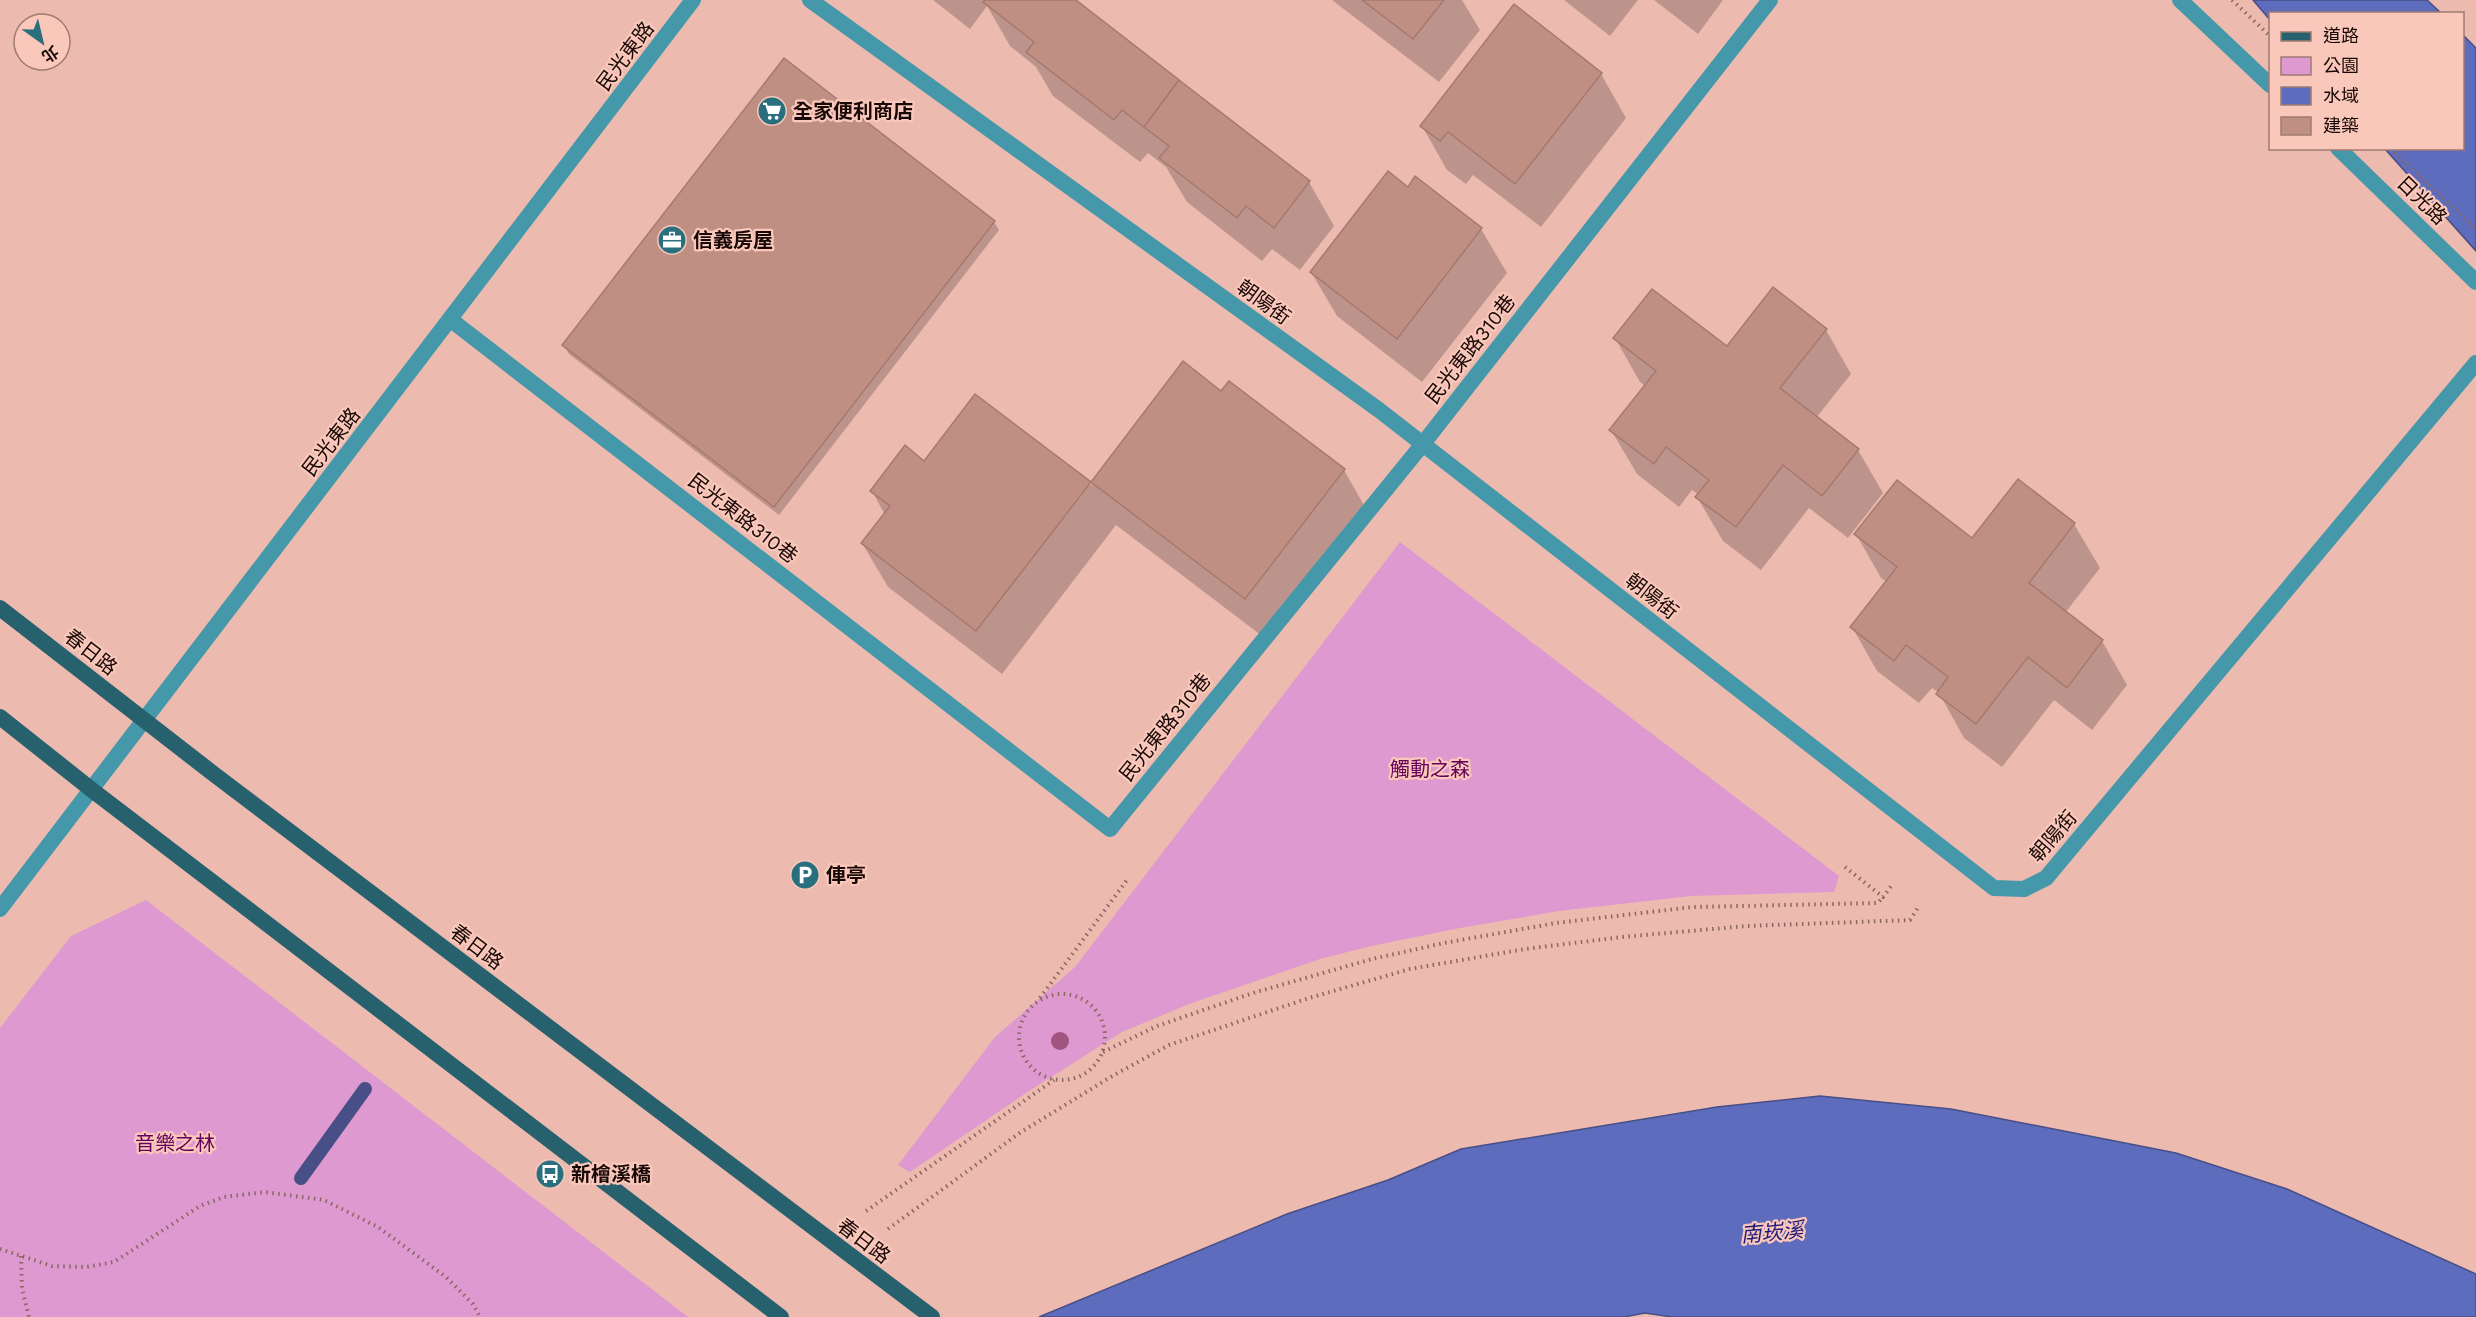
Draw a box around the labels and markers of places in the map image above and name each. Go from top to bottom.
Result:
supermarket icon: 全家便利商店 [756,95,788,127]
place label: 全家便利商店 [793,99,913,123]
office icon: 信義房屋 [656,224,688,256]
place label: 信義房屋 [693,228,773,252]
parking icon: 俥亭 [789,859,821,891]
place label: 俥亭 [826,863,866,887]
bus stop icon: 新檜溪橋 [534,1158,566,1190]
place label: 新檜溪橋 [571,1162,651,1186]

